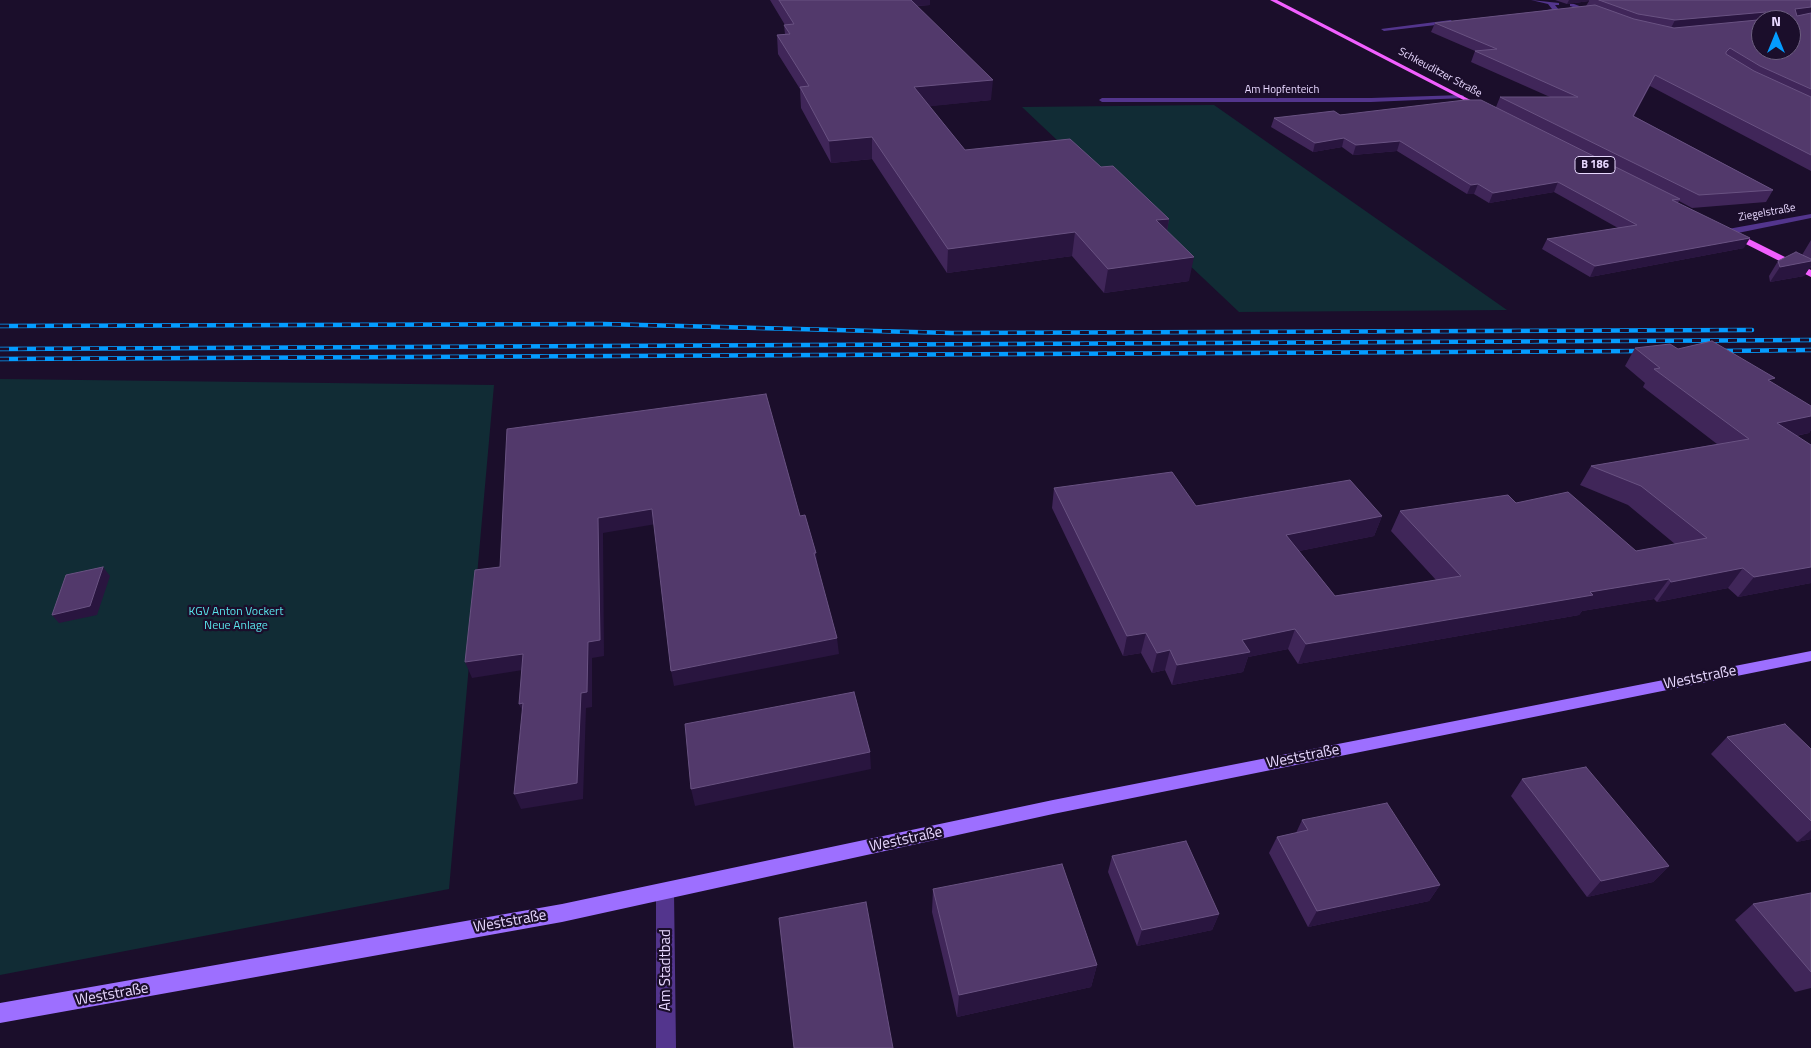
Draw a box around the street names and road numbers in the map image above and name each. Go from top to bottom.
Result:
street label: Schkeuditzer Straße [1396,45,1484,101]
street label: Am Hopfenteich [1245,83,1319,97]
road number: B 186 [1575,156,1615,174]
street label: Ziegelstraße [1737,201,1797,225]
street label: Weststraße [1662,662,1738,694]
street label: Weststraße [1265,741,1341,773]
street label: Weststraße [868,824,944,856]
street label: Weststraße [472,907,548,937]
street label: Am Stadtbad [657,929,675,1011]
street label: Weststraße [74,980,150,1010]

